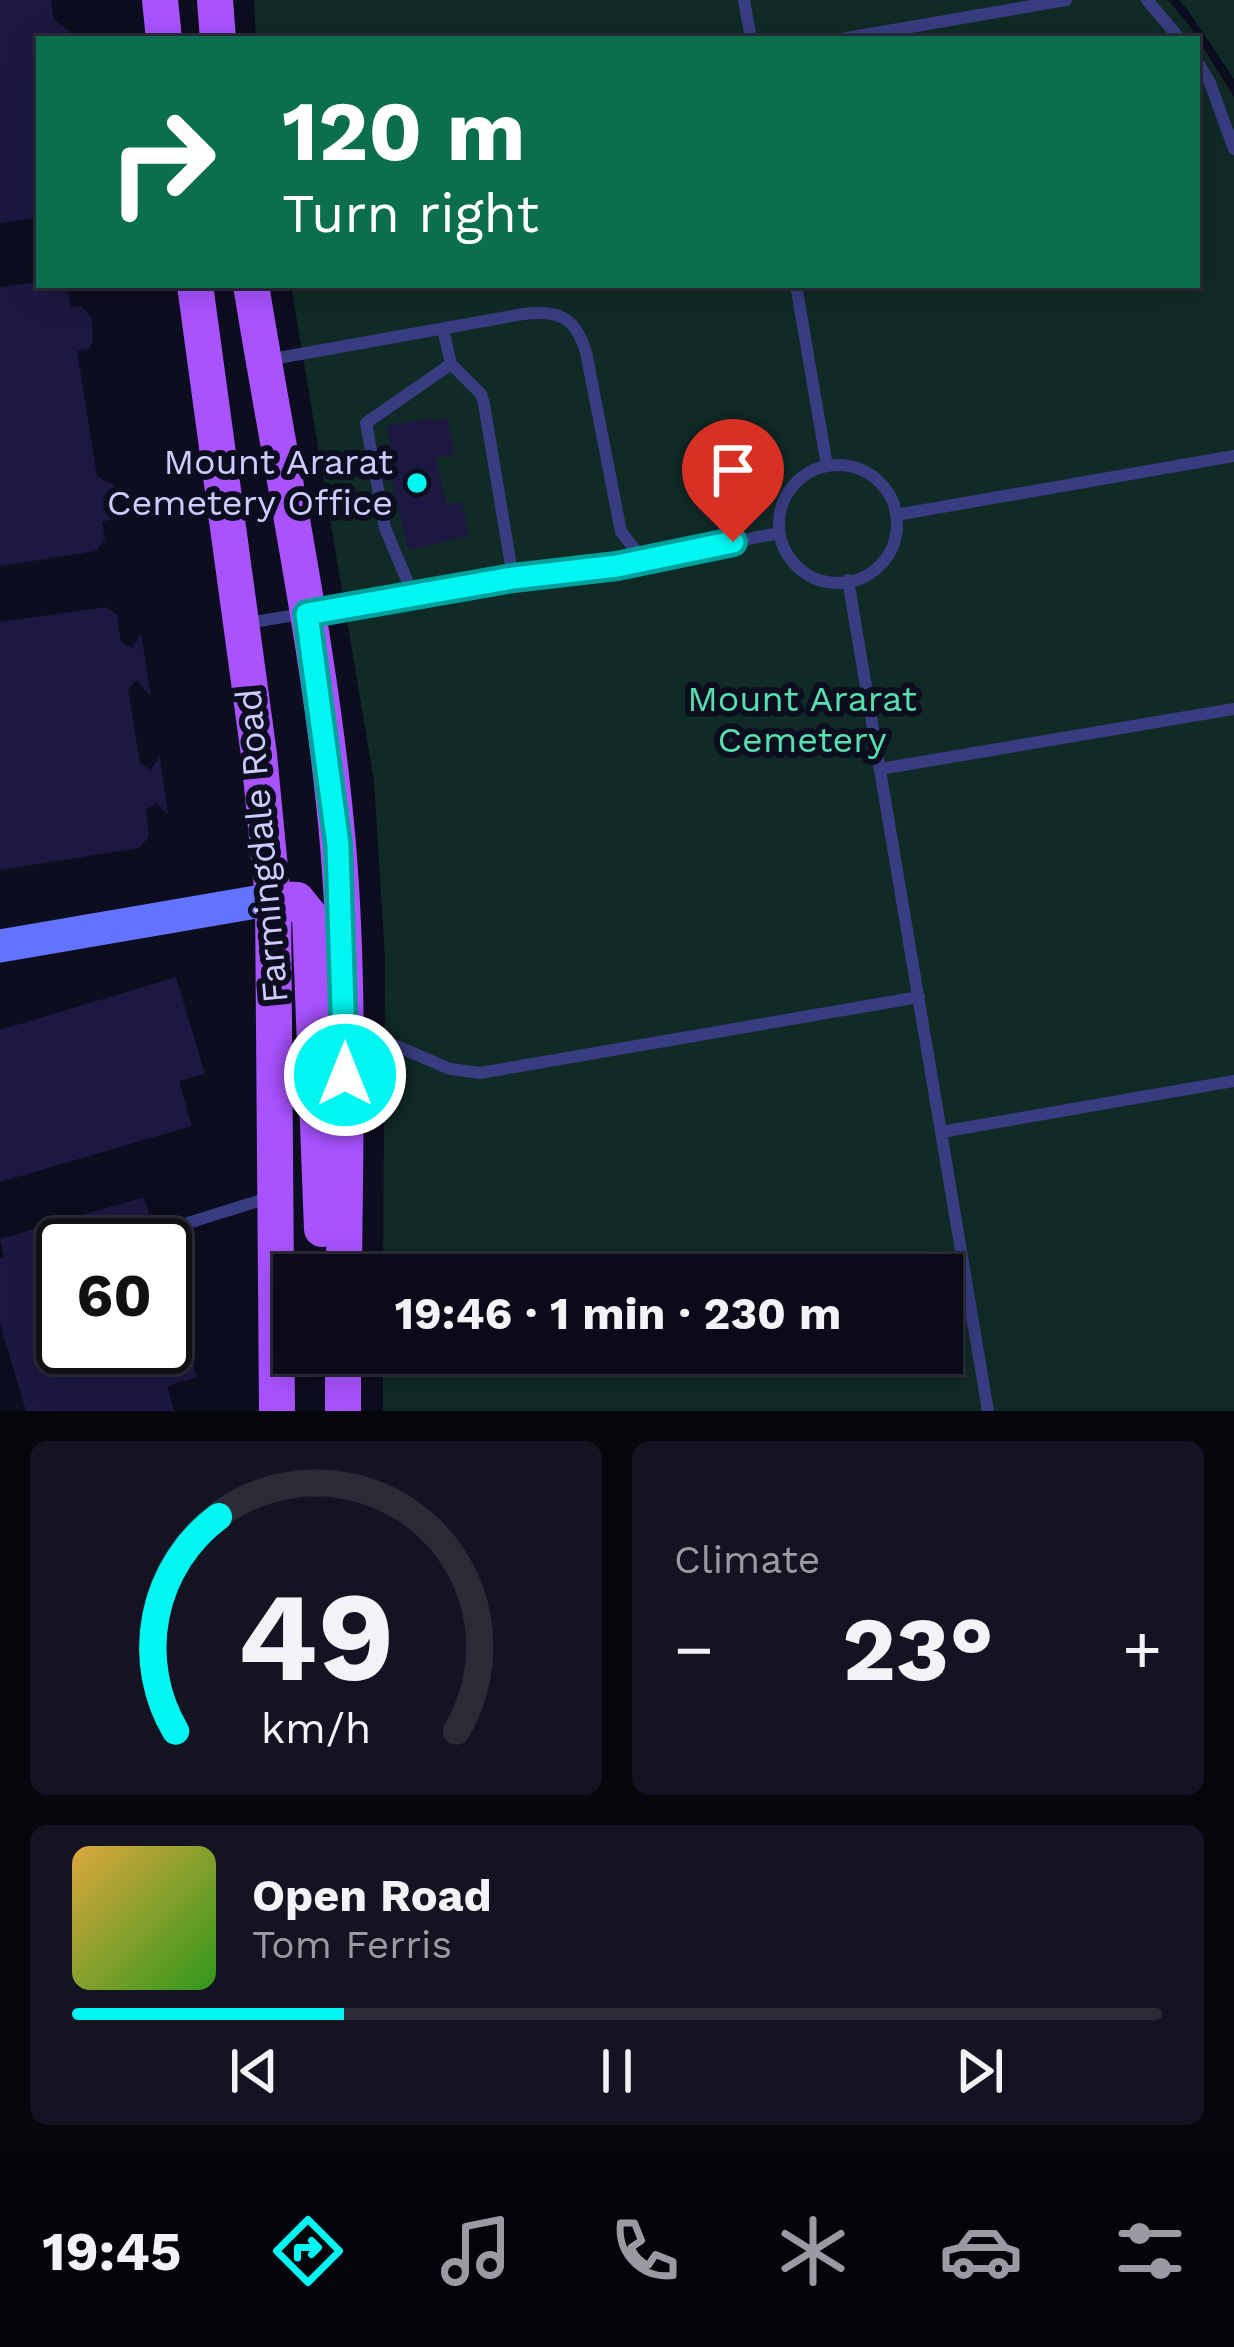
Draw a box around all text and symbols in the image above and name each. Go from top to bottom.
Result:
text: 120 m [282,82,525,180]
icon: right [84,84,240,240]
text: Turn right [282,182,539,245]
pin [682,419,784,542]
icon: arrive [700,437,766,503]
place label: Mount Ararat Cemetery Office [107,441,393,524]
marker: Mount Ararat Cemetery Office [404,470,430,496]
park label: Mount Ararat Cemetery [687,678,917,761]
street label: Farmingdale Road [227,687,297,1005]
position arrow [282,1012,408,1138]
speed limit sign: 60 [36,1218,192,1374]
text: 19:46 · 1 min · 230 m [395,1287,841,1340]
text: Climate [674,1537,820,1582]
text: 49 [237,1564,395,1710]
text: 23° [842,1596,994,1702]
text: − [674,1611,714,1688]
text: + [1122,1611,1162,1688]
text: km/h [261,1703,371,1753]
text: Open Road [252,1869,492,1922]
text: Tom Ferris [252,1922,452,1967]
icon: previous [221,2038,287,2104]
icon: pause [584,2038,650,2104]
icon: next [947,2038,1013,2104]
icon: directions [266,2209,350,2293]
icon: music [434,2209,518,2293]
icon: phone [603,2209,687,2293]
icon: climate [771,2209,855,2293]
icon: car [939,2209,1023,2293]
icon: filters [1108,2209,1192,2293]
text: 19:45 [42,2220,181,2283]

